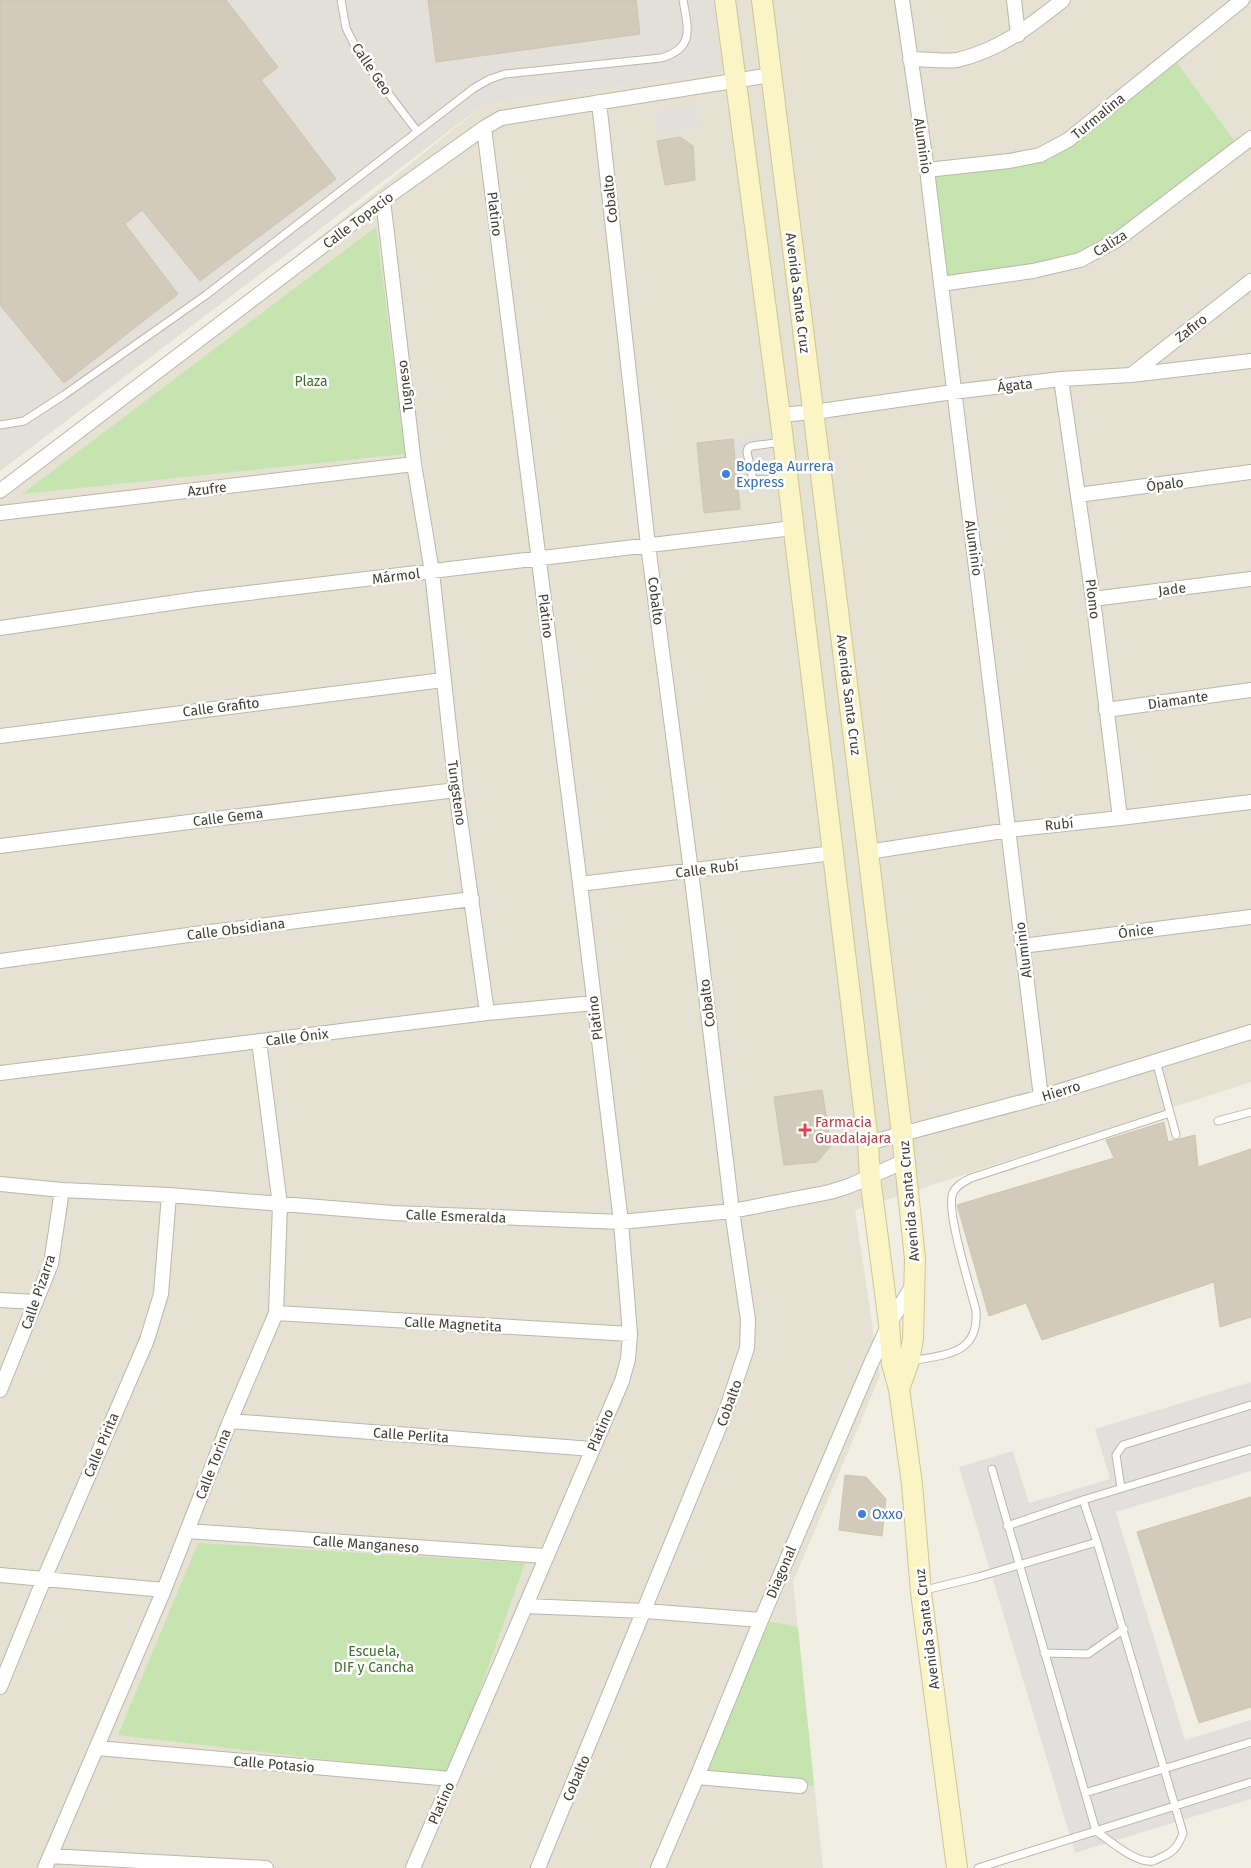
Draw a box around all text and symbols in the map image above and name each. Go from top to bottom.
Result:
street label: Calle Geo [348,40,395,99]
street label: Turmalina [1068,90,1128,143]
street label: Aluminio [910,117,935,175]
street label: Cobalto [600,174,621,224]
street label: Calle Topacio [320,188,397,252]
street label: Platino [483,191,506,237]
street label: Caliza [1090,226,1130,260]
street label: Avenida Santa Cruz [782,232,813,354]
street label: Zafiro [1172,311,1211,346]
street label: Tugneso [394,359,417,413]
park label: Plaza [294,373,328,390]
street label: Ágata [997,374,1033,396]
place label: Bodega Aurrera Express [736,458,834,491]
marker: Bodega Aurrera Express [720,468,732,480]
street label: Ópalo [1145,473,1185,495]
street label: Azufre [186,479,228,500]
street label: Aluminio [961,519,986,577]
street label: Mármol [371,565,421,588]
street label: Cobalto [644,576,667,626]
street label: Plomo [1082,578,1103,620]
street label: Jade [1157,579,1187,600]
street label: Platino [534,593,557,639]
street label: Avenida Santa Cruz [833,634,864,756]
street label: Diamante [1147,688,1209,713]
street label: Calle Grafito [182,694,260,721]
street label: Tungsteno [444,759,469,827]
street label: Calle Gema [192,805,264,830]
street label: Rubí [1044,815,1074,834]
street label: Calle Rubí [674,857,740,882]
street label: Calle Obsidiana [186,915,286,944]
street label: Ónice [1117,920,1155,942]
street label: Aluminio [1012,921,1035,979]
street label: Cobalto [696,978,719,1028]
street label: Platino [584,995,607,1041]
street label: Calle Ónix [264,1024,330,1050]
street label: Hierro [1040,1078,1083,1105]
place label: Farmacia Guadalajara [815,1114,891,1147]
marker: Farmacia Guadalajara [799,1124,811,1136]
street label: Avenida Santa Cruz [896,1140,923,1262]
street label: Calle Esmeralda [405,1206,507,1227]
street label: Calle Pizarra [18,1252,59,1332]
street label: Calle Magnetita [404,1313,502,1336]
street label: Cobalto [713,1377,746,1429]
street label: Platino [584,1406,617,1454]
street label: Calle Pirita [80,1410,123,1480]
street label: Calle Perlita [372,1424,449,1447]
street label: Calle Torina [192,1426,235,1502]
place label: Oxxo [872,1506,903,1523]
marker: Oxxo [856,1508,868,1520]
street label: Calle Manganeso [312,1532,420,1557]
street label: Diagonal [763,1543,800,1601]
street label: Avenida Santa Cruz [912,1568,943,1690]
park label: Escuela, DIF y Cancha [334,1643,414,1676]
street label: Calle Potasio [233,1752,315,1777]
street label: Cobalto [559,1753,594,1804]
street label: Platino [425,1779,458,1827]

